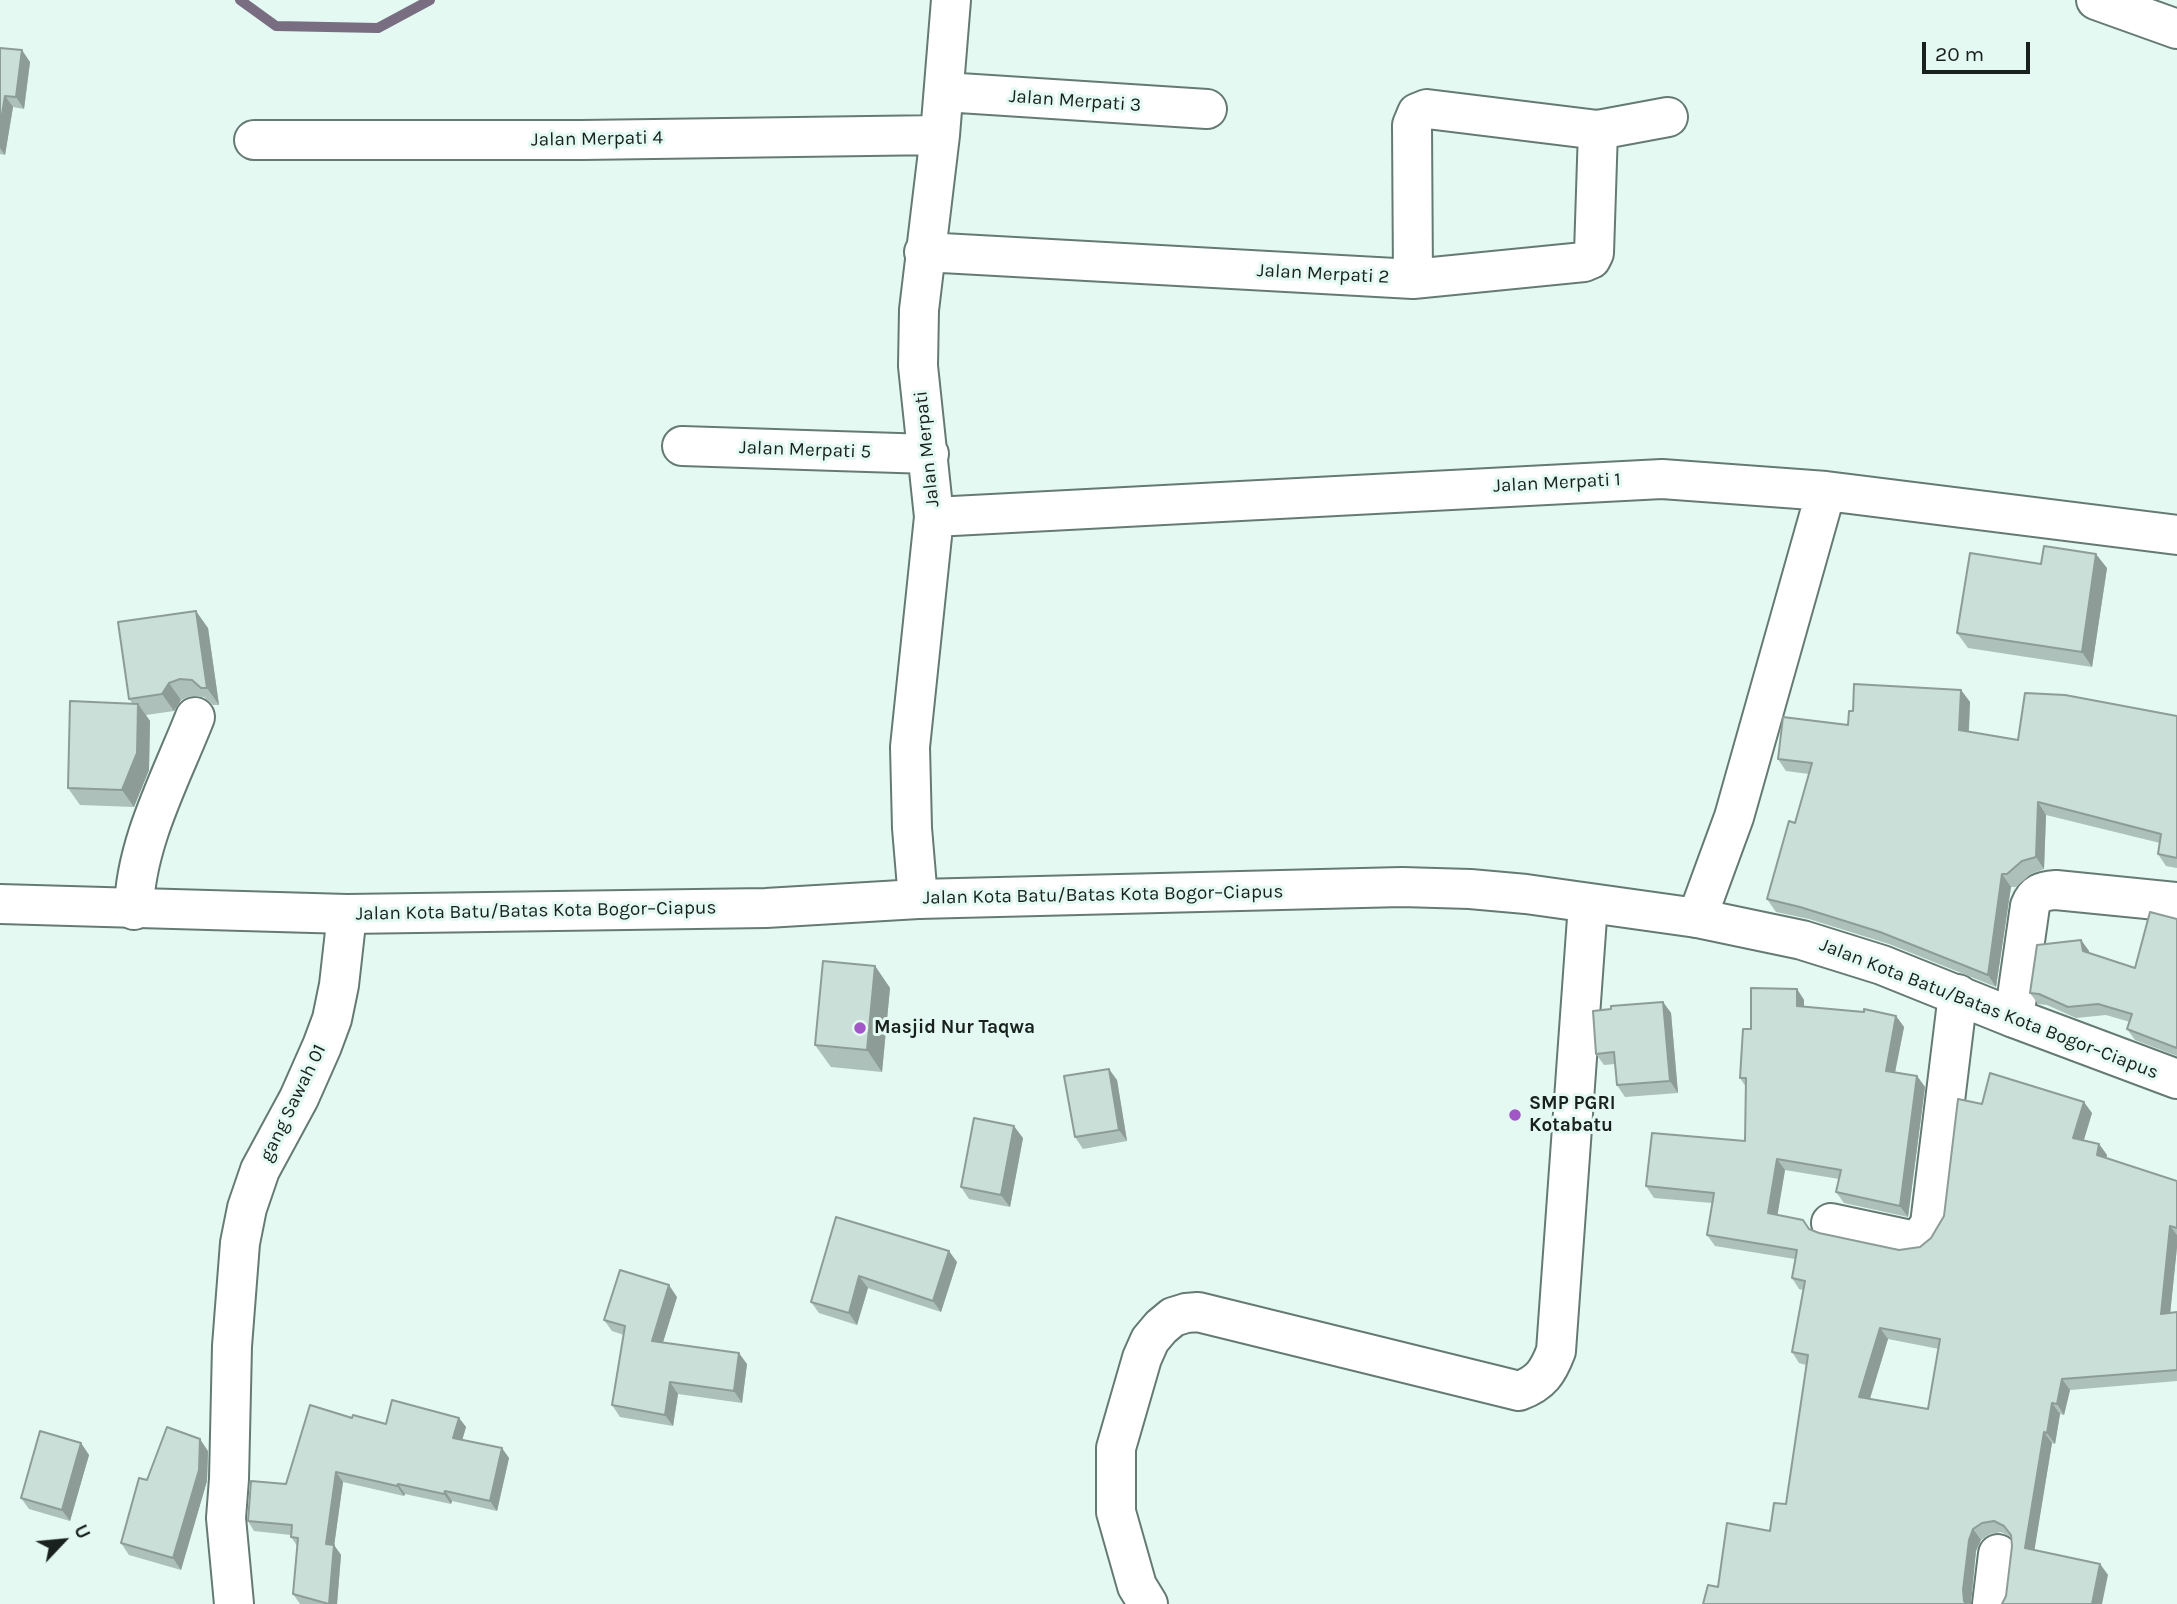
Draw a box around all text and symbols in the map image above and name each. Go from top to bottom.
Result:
scale bar [1925,28,2034,72]
text: 20 m [1935,42,1984,66]
street label: Jalan Merpati 3 [1008,85,1142,117]
street label: Jalan Merpati 4 [531,126,663,152]
street label: Jalan Merpati 2 [1256,259,1390,289]
street label: Jalan Merpati [910,390,944,508]
street label: Jalan Merpati 5 [739,436,871,464]
street label: Jalan Merpati 1 [1493,468,1621,498]
street label: Jalan Kota Batu/Batas Kota Bogor–Ciapus [922,880,1284,910]
street label: Jalan Kota Batu/Batas Kota Bogor–Ciapus [355,896,717,926]
street label: Jalan Kota Batu/Batas Kota Bogor–Ciapus [1816,934,2162,1084]
place label: Masjid Nur Taqwa [874,1017,1035,1039]
marker: Masjid Nur Taqwa [852,1020,868,1036]
street label: gang Sawah 01 [255,1041,331,1165]
place label: SMP PGRI Kotabatu [1529,1093,1615,1137]
marker: SMP PGRI Kotabatu [1507,1107,1523,1123]
north arrow [28,1506,98,1576]
text: U [69,1521,95,1543]

